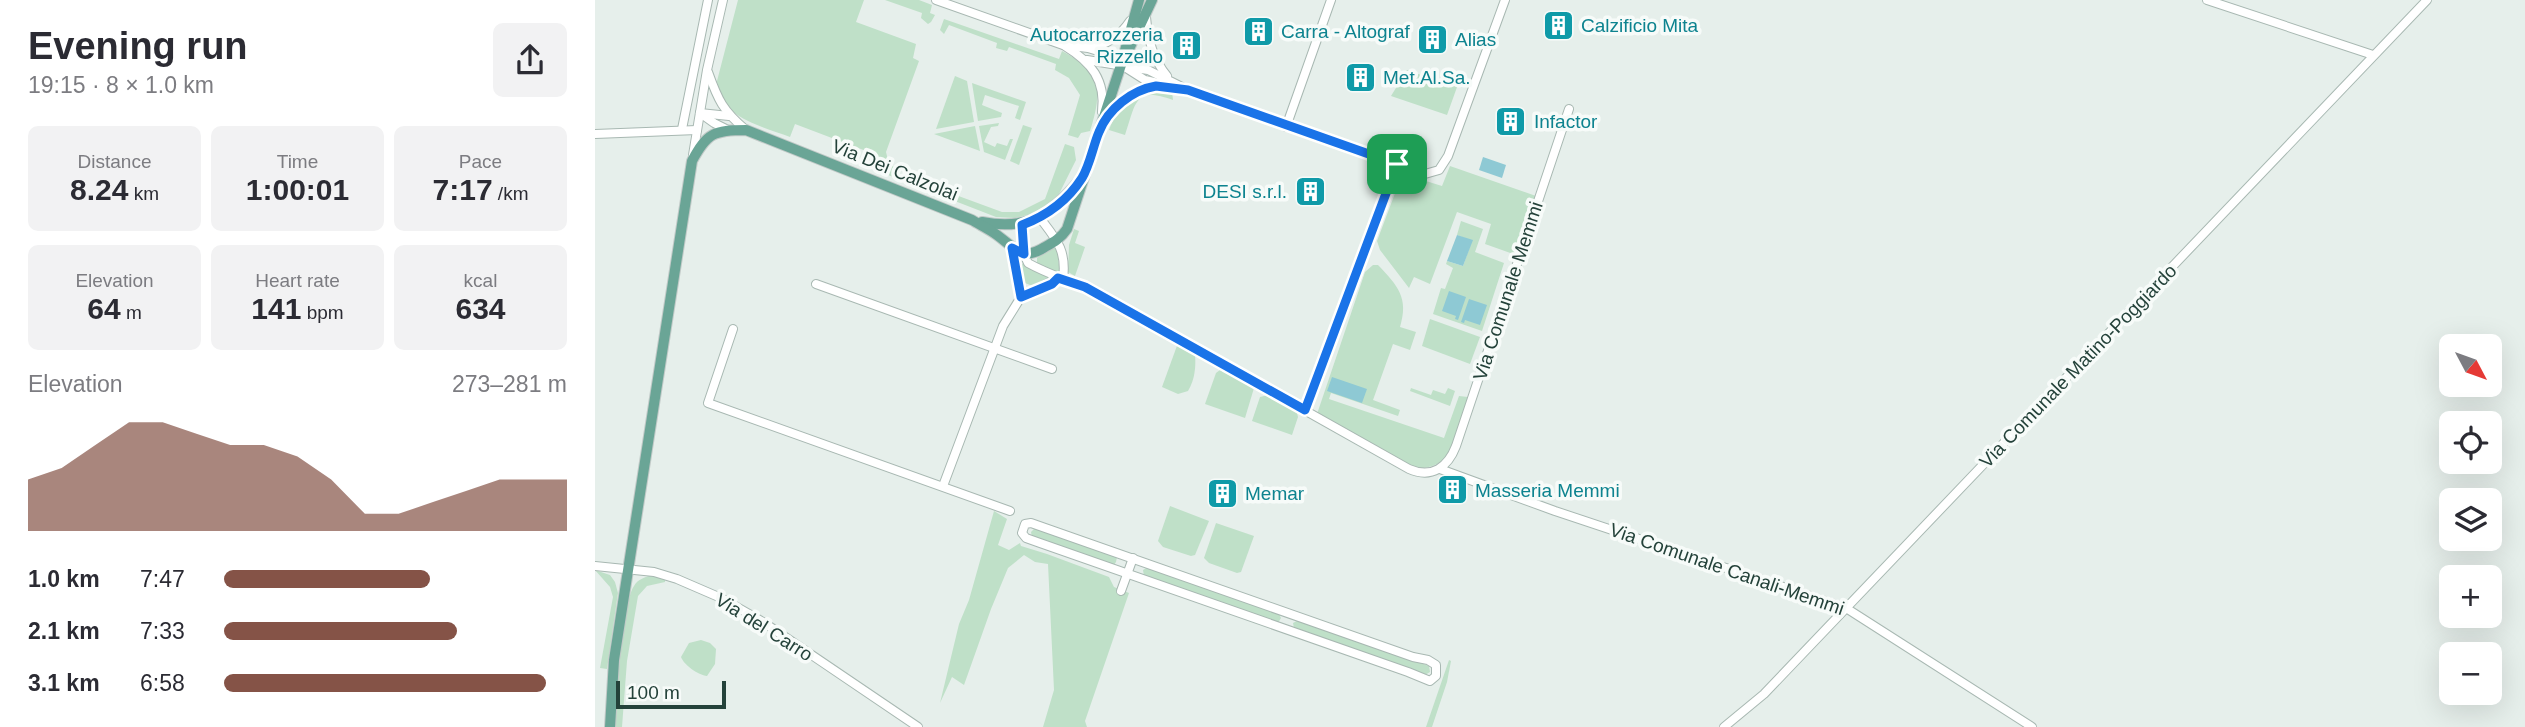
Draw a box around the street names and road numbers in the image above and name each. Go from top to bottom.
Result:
street label: Via Dei Calzolai [829,135,961,205]
street label: Via Comunale Memmi [1469,199,1547,383]
street label: Via Comunale Matino-Poggiardo [1975,260,2181,472]
street label: Via Comunale Canali-Memmi [1607,519,1847,619]
street label: Via del Carro [712,589,816,665]

